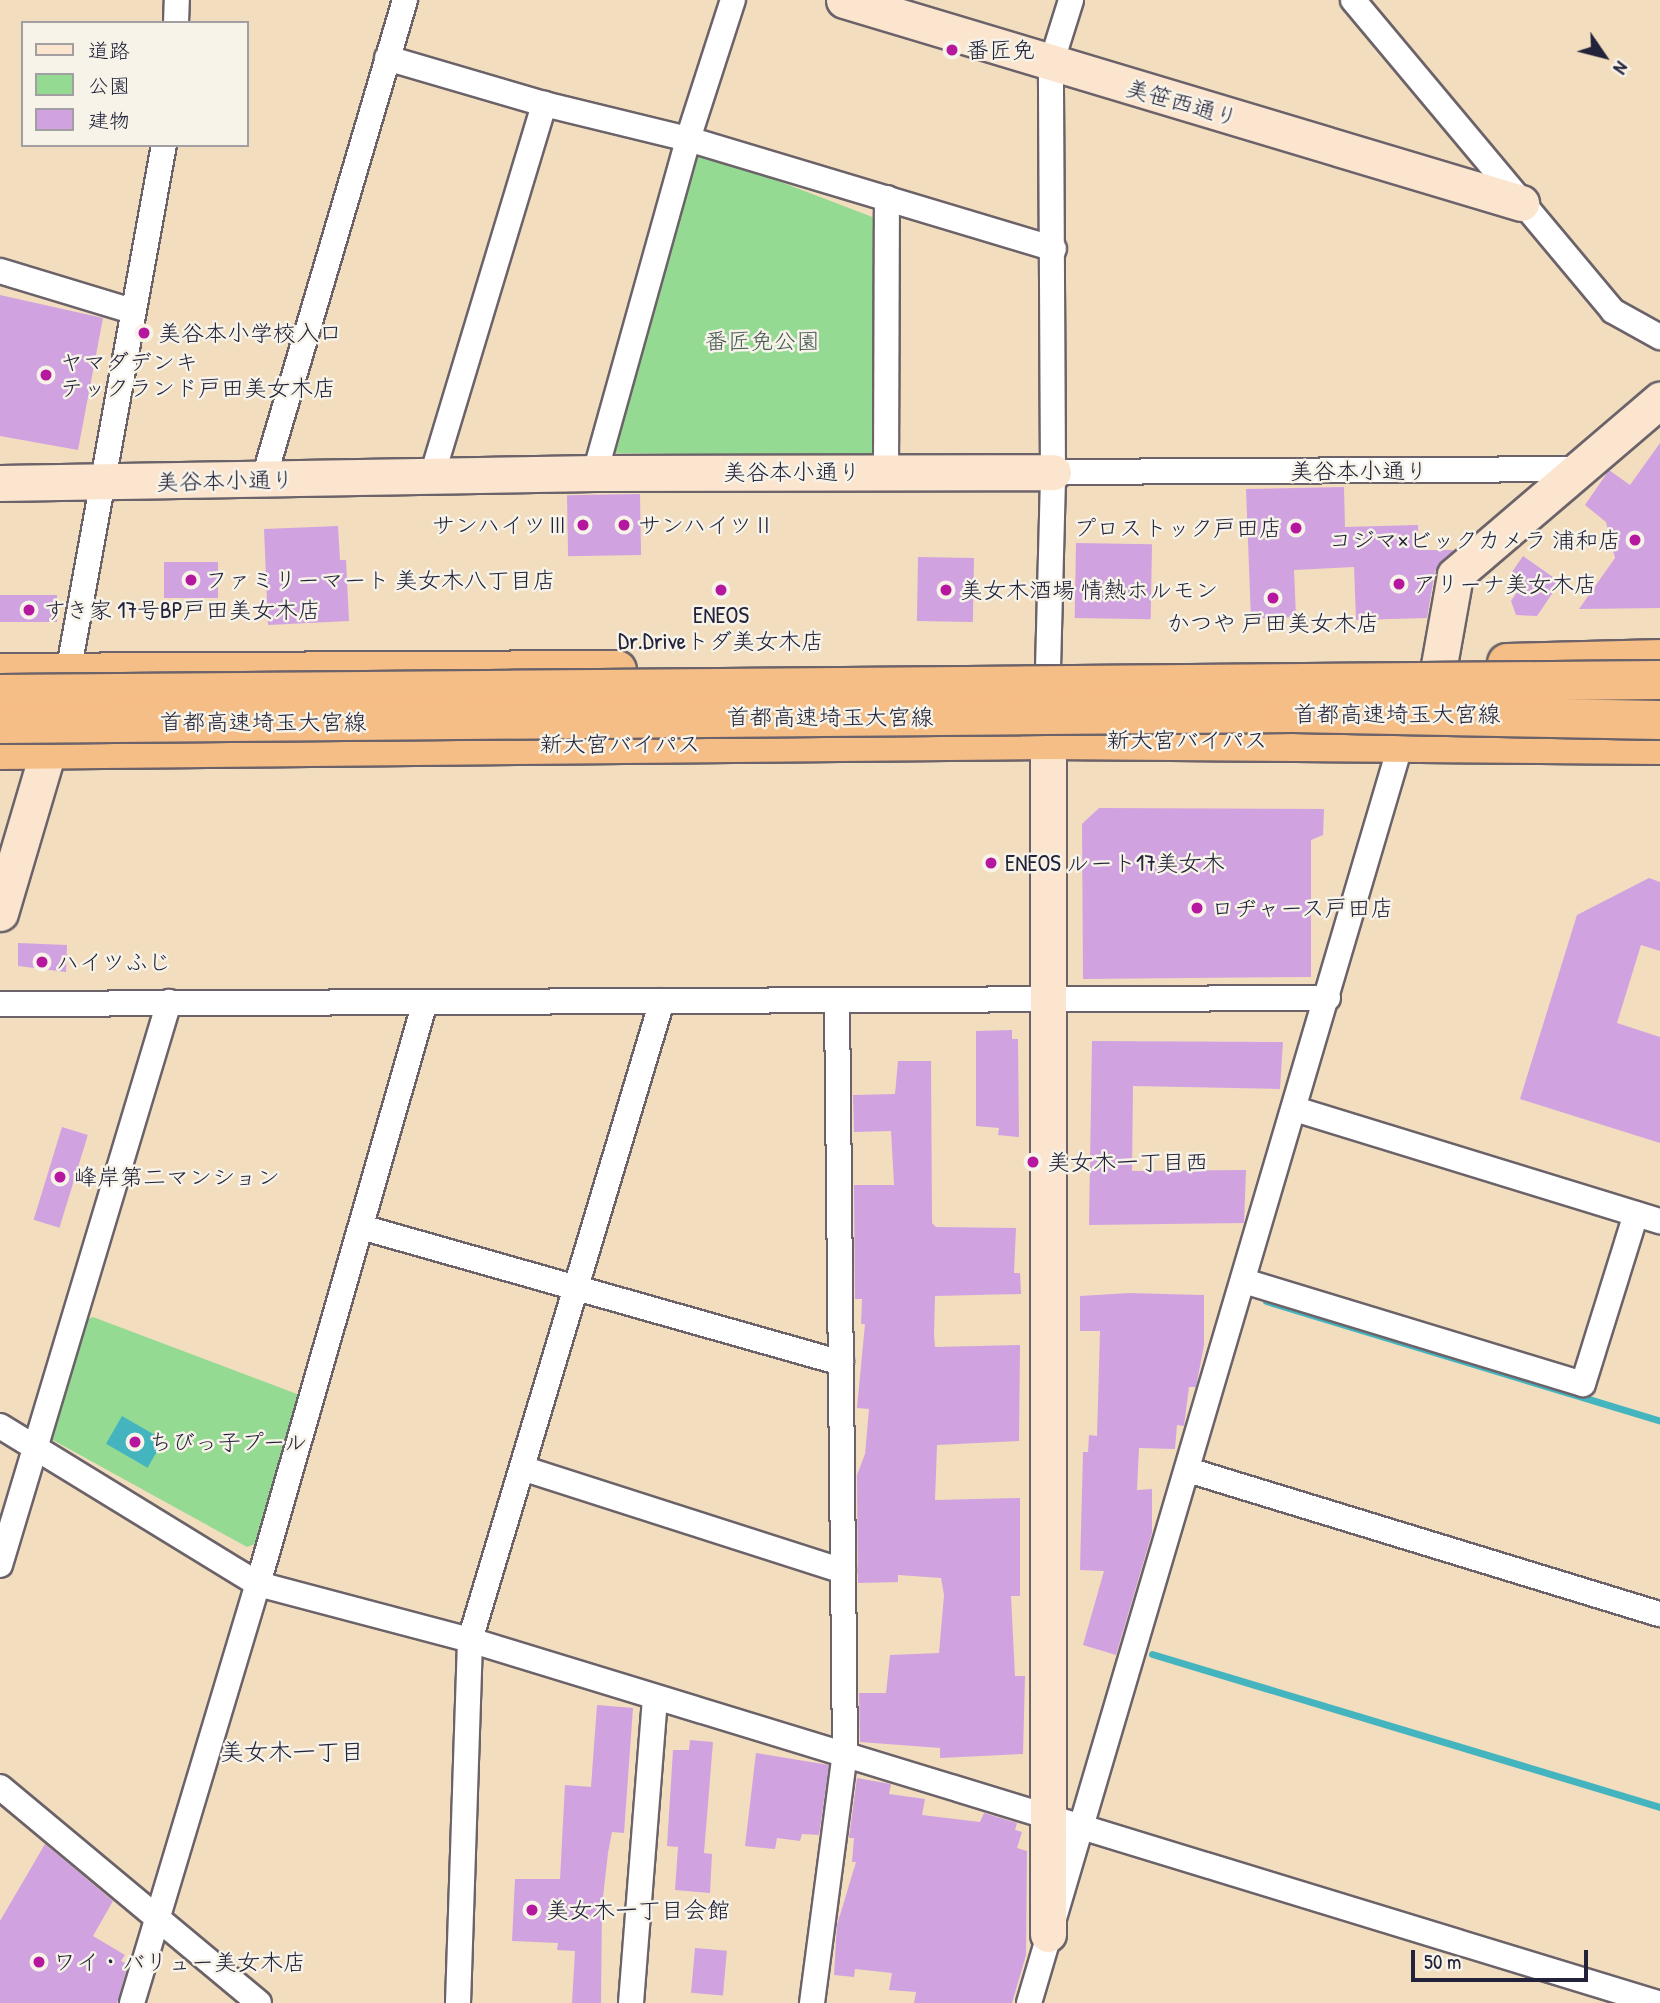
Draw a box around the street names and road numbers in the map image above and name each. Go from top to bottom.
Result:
street label: 美笹西通り [1123,74,1241,132]
street label: 美谷本小通り [1290,457,1428,485]
street label: 美谷本小通り [723,458,861,486]
street label: 美谷本小通り [156,466,294,496]
street label: 首都高速埼玉大宮線 [1294,700,1500,728]
street label: 首都高速埼玉大宮線 [727,703,933,731]
street label: 首都高速埼玉大宮線 [160,708,366,736]
street label: 新大宮バイパス [1107,726,1267,754]
street label: 新大宮バイパス [540,730,700,758]

